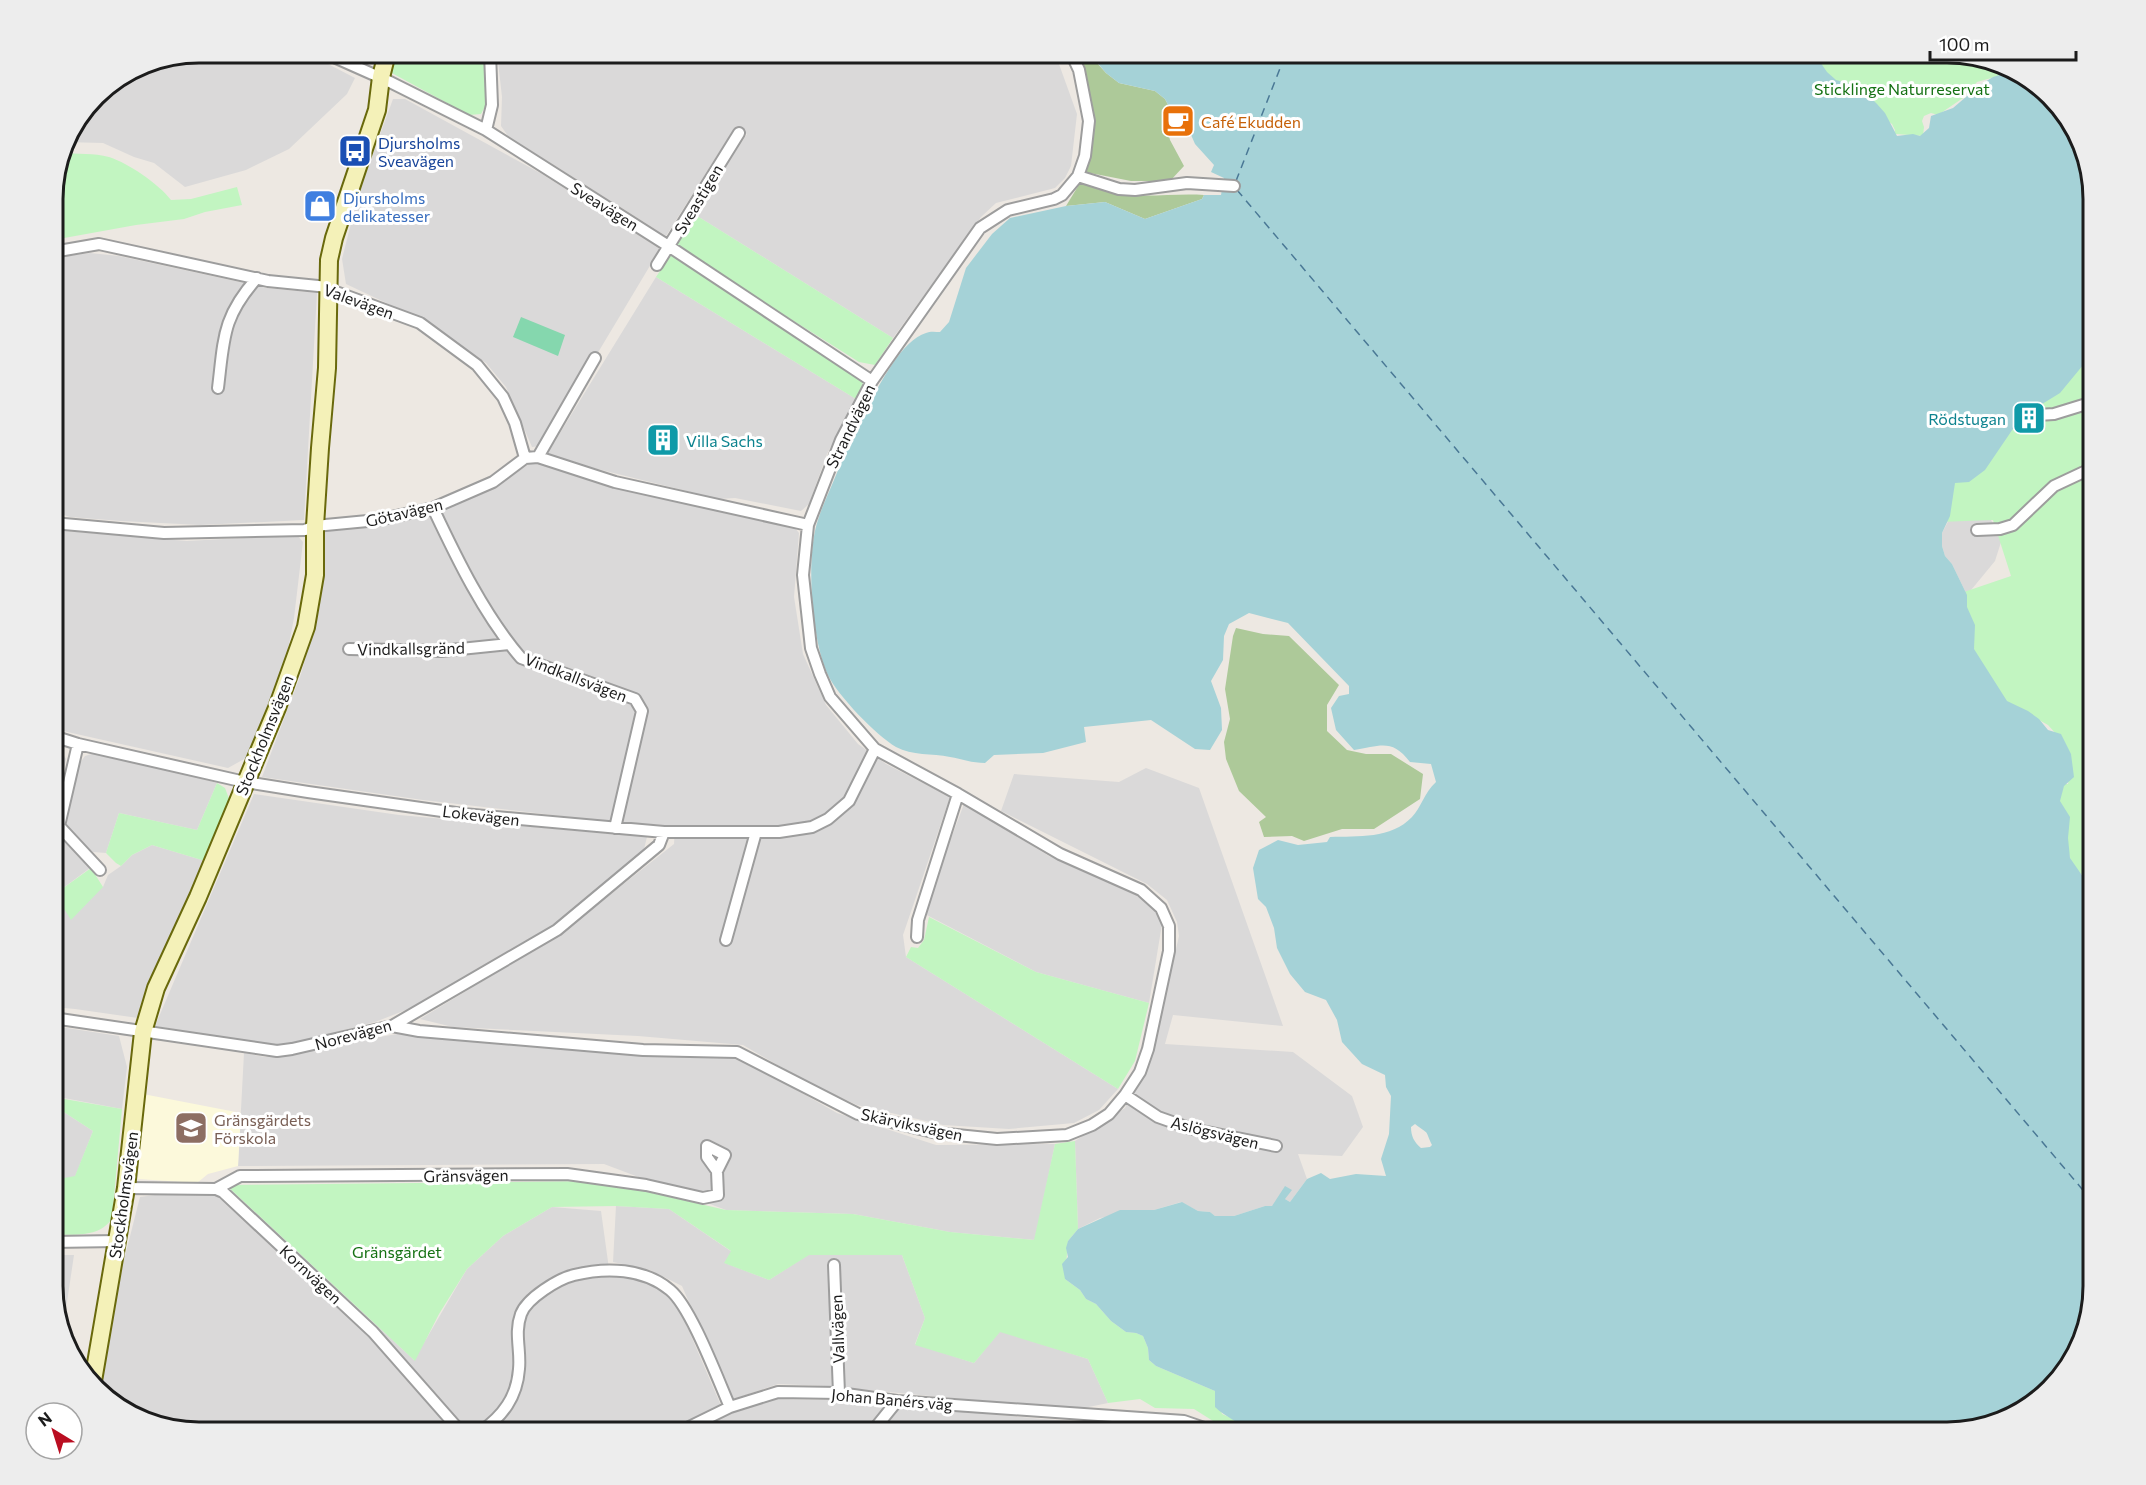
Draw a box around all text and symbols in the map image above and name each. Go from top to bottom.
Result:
scale bar [1930,24,2076,62]
text: 100 m [1939,33,1989,55]
park label: Sticklinge Naturreservat [1814,79,1990,98]
cafe icon: Café Ekudden [1160,103,1196,139]
place label: Café Ekudden [1201,112,1301,131]
bus stop icon: Djursholms Sveavägen [337,133,373,169]
place label: Djursholms Sveavägen [378,133,460,170]
street label: Sveastigen [670,161,726,237]
street label: Sveavägen [568,178,642,234]
shop icon: Djursholms delikatesser [302,188,338,224]
place label: Djursholms delikatesser [343,188,431,225]
street label: Valevägen [321,280,397,322]
street label: Strandvägen [821,381,879,471]
building icon: Rödstugan [2011,400,2047,436]
place label: Rödstugan [1928,409,2006,428]
building icon: Villa Sachs [645,422,681,458]
place label: Villa Sachs [686,431,763,450]
street label: Götavägen [364,494,444,530]
street label: Vindkallsgränd [357,638,465,658]
street label: Vindkallsvägen [522,649,630,705]
street label: Stockholmsvägen [231,672,297,798]
street label: Lokevägen [441,801,521,829]
street label: Norevägen [313,1015,393,1053]
street label: Skärviksvägen [859,1104,965,1144]
school or university icon: Gränsgärdets Förskola [173,1110,209,1146]
place label: Gränsgärdets Förskola [214,1110,311,1147]
street label: Aslögsvägen [1169,1112,1261,1152]
street label: Stockholmsvägen [105,1130,141,1260]
street label: Gränsvägen [423,1165,509,1185]
street label: Kornvägen [276,1241,346,1307]
park label: Gränsgärdet [352,1242,442,1261]
street label: Vallvägen [826,1294,848,1364]
street label: Johan Banérs väg [831,1384,954,1414]
north arrow [24,1401,84,1461]
text: N [34,1408,55,1430]

